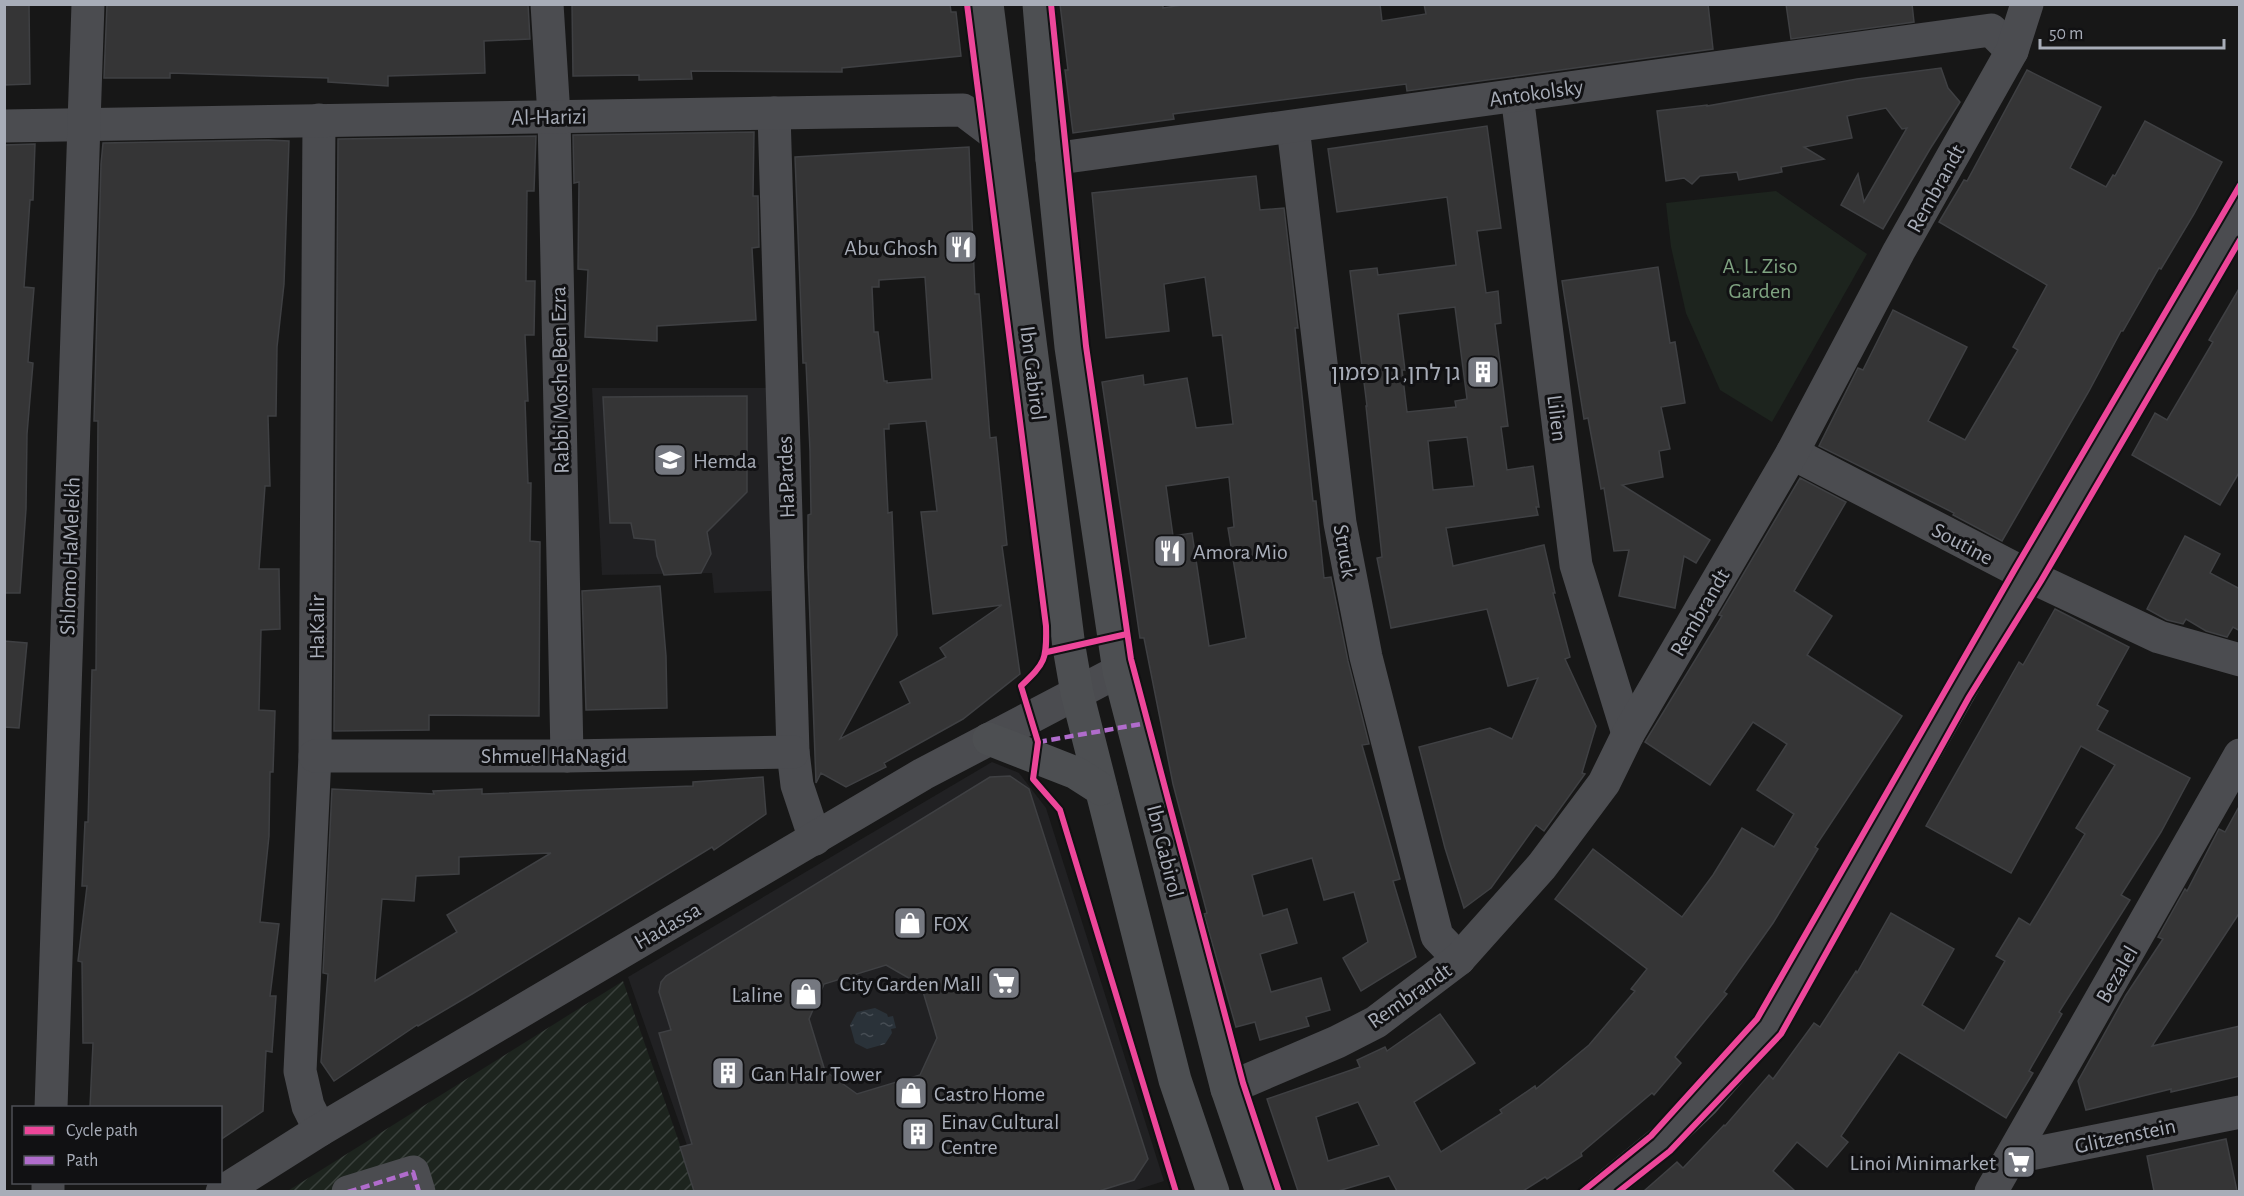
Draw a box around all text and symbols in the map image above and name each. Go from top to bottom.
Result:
scale bar [2040,12,2224,50]
text: 50 m [2049,25,2083,43]
street label: Antokolsky [1488,75,1585,110]
street label: Al-Harizi [511,105,587,129]
street label: Rembrandt [1903,141,1969,236]
restaurant icon: Abu Ghosh [943,229,979,265]
place label: Abu Ghosh [844,237,938,259]
park label: A. L. Ziso Garden [1722,255,1798,302]
street label: Rabbi Moshe Ben Ezra [547,286,573,474]
street label: Ibn Gabirol [1016,325,1050,422]
building icon: גן לחן, גן פזמון [1465,354,1501,390]
place label: גן לחן, גן פזמון [1331,362,1460,384]
street label: Lilien [1543,394,1571,443]
street label: HaPardes [774,435,798,519]
school or university icon: Hemda [652,442,688,478]
place label: Hemda [693,450,757,472]
street label: Shlomo HaMelekh [56,476,84,636]
street label: Soutine [1928,519,1997,569]
street label: Struck [1329,523,1361,580]
restaurant icon: Amora Mio [1152,533,1188,569]
place label: Amora Mio [1193,541,1288,563]
street label: Rembrandt [1666,565,1734,660]
street label: HaKalir [306,595,328,659]
street label: Shmuel HaNagid [481,745,627,767]
street label: Ibn Gabirol [1143,802,1187,900]
street label: Hadassa [630,898,705,954]
shop icon: FOX [892,905,928,941]
place label: FOX [933,913,969,935]
street label: Bezalel [2092,942,2142,1007]
street label: Rembrandt [1364,959,1456,1033]
supermarket icon: City Garden Mall [986,965,1022,1001]
place label: City Garden Mall [839,973,981,995]
shop icon: Laline [788,976,824,1012]
place label: Laline [731,984,783,1006]
building icon: Gan HaIr Tower [710,1055,746,1091]
place label: Gan HaIr Tower [751,1063,882,1085]
shop icon: Castro Home [893,1075,929,1111]
place label: Castro Home [934,1083,1045,1105]
legend [12,1106,222,1184]
place label: Einav Cultural Centre [941,1111,1059,1158]
street label: Glitzenstein [2073,1115,2178,1157]
building icon: Einav Cultural Centre [900,1116,936,1152]
text: Cycle path [66,1122,138,1140]
supermarket icon: Linoi Minimarket [2001,1144,2037,1180]
text: Path [66,1152,98,1170]
place label: Linoi Minimarket [1850,1152,1996,1174]

